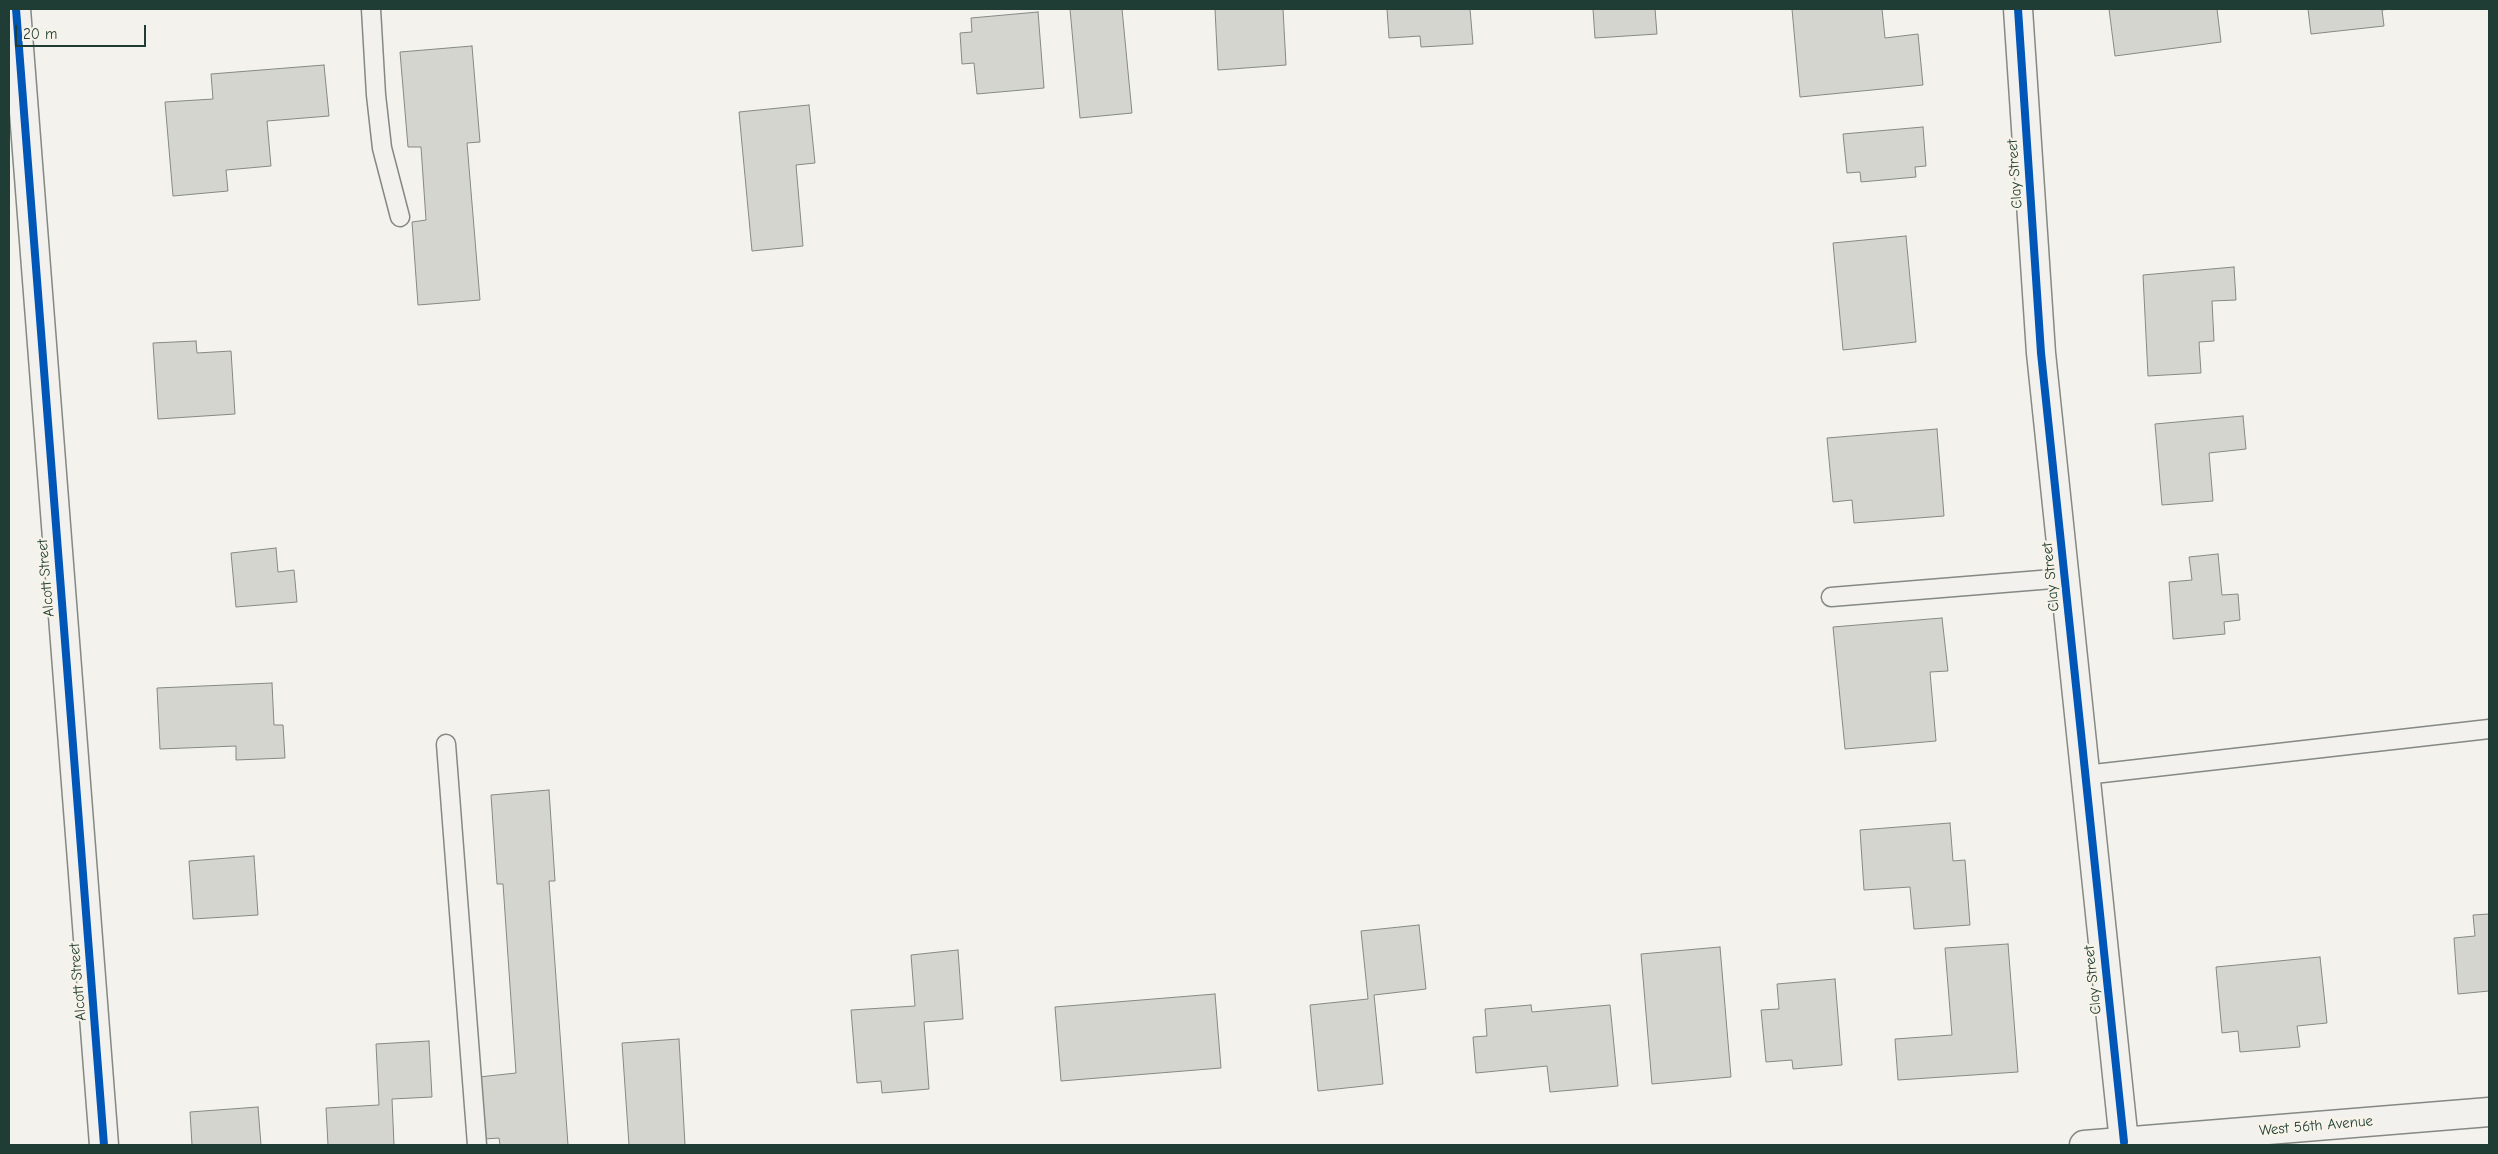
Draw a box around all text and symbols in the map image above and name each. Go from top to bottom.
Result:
scale bar [18,15,149,47]
text: 20 m [23,25,57,43]
street label: Clay Street [2004,139,2026,209]
street label: Alcott Street [34,538,58,618]
street label: Clay Street [2038,541,2064,613]
street label: Alcott Street [66,942,90,1022]
street label: Clay Street [2080,944,2106,1016]
street label: West 56th Avenue [2258,1112,2374,1140]

